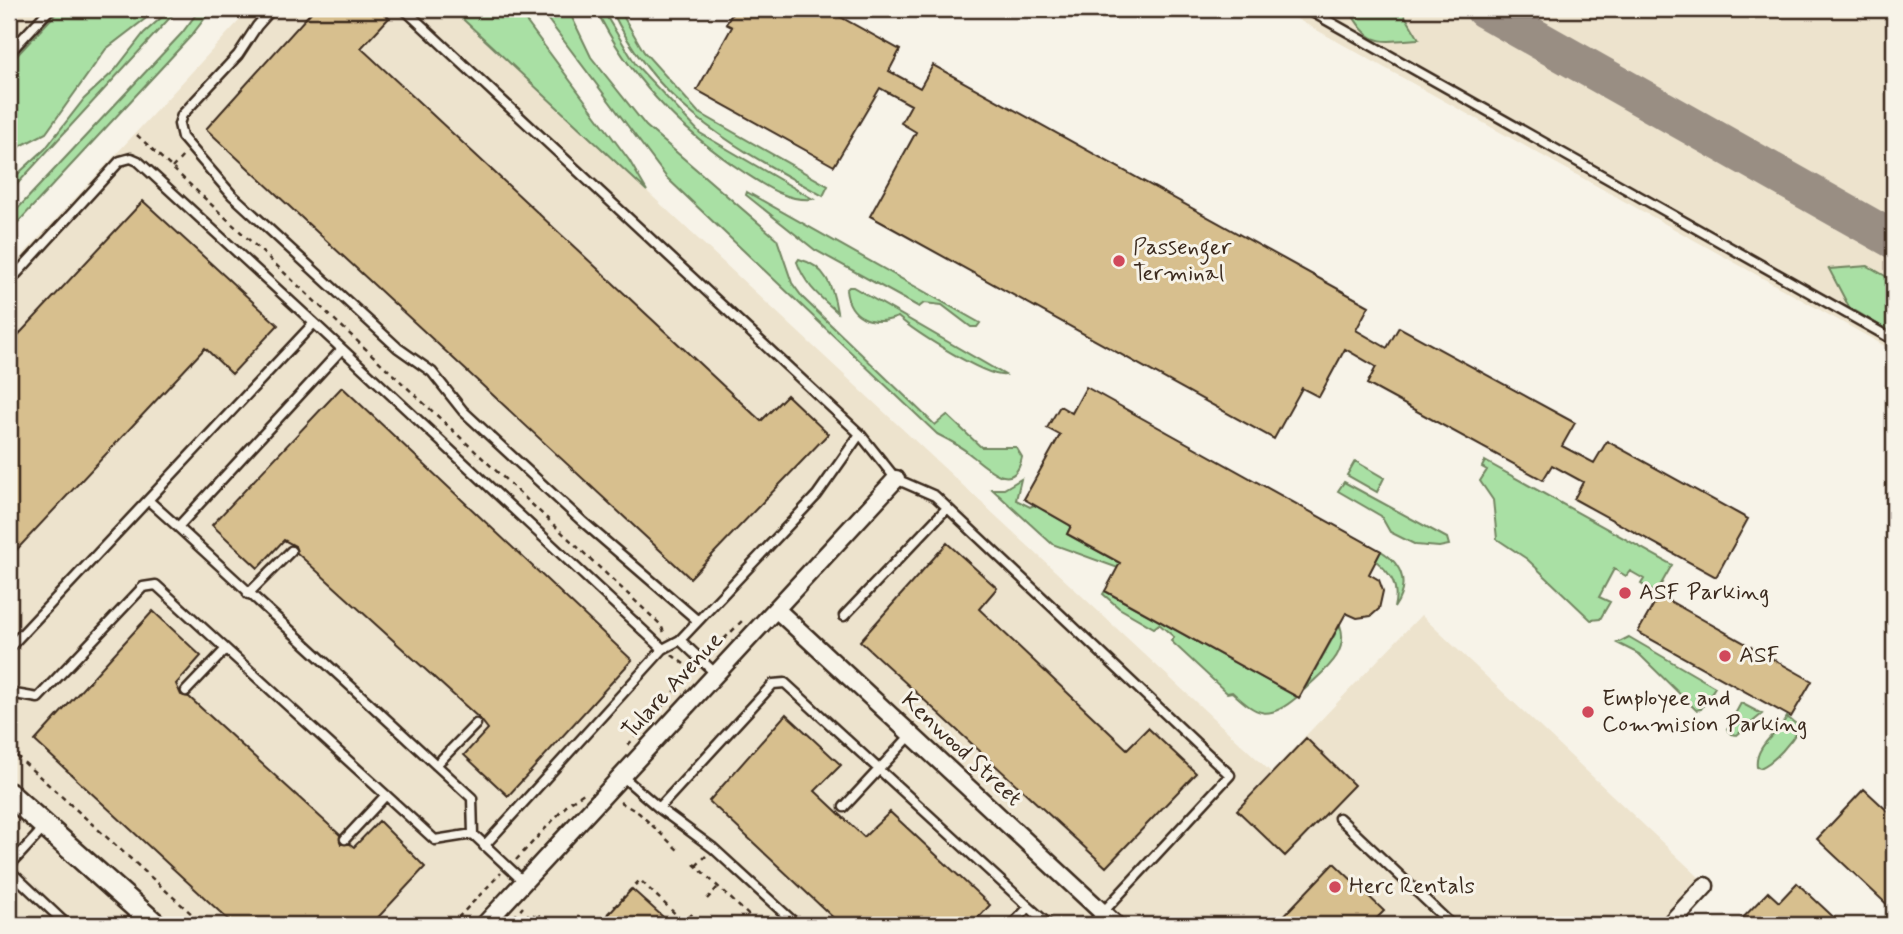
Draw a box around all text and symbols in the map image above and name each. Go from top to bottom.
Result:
place label: Passenger Terminal [1133,233,1232,289]
marker: Passenger Terminal [1111,253,1127,269]
place label: ASF Parking [1639,578,1769,608]
marker: ASF Parking [1617,585,1633,601]
street label: Tulare Avenue [616,626,730,746]
place label: ASF [1739,641,1780,671]
marker: ASF [1717,648,1733,664]
place label: Employee and Commision Parking [1602,684,1807,740]
street label: Kenwood Street [894,686,1028,814]
marker: Employee and Commision Parking [1580,704,1596,720]
place label: Herc Rentals [1349,872,1475,902]
marker: Herc Rentals [1327,879,1343,895]

